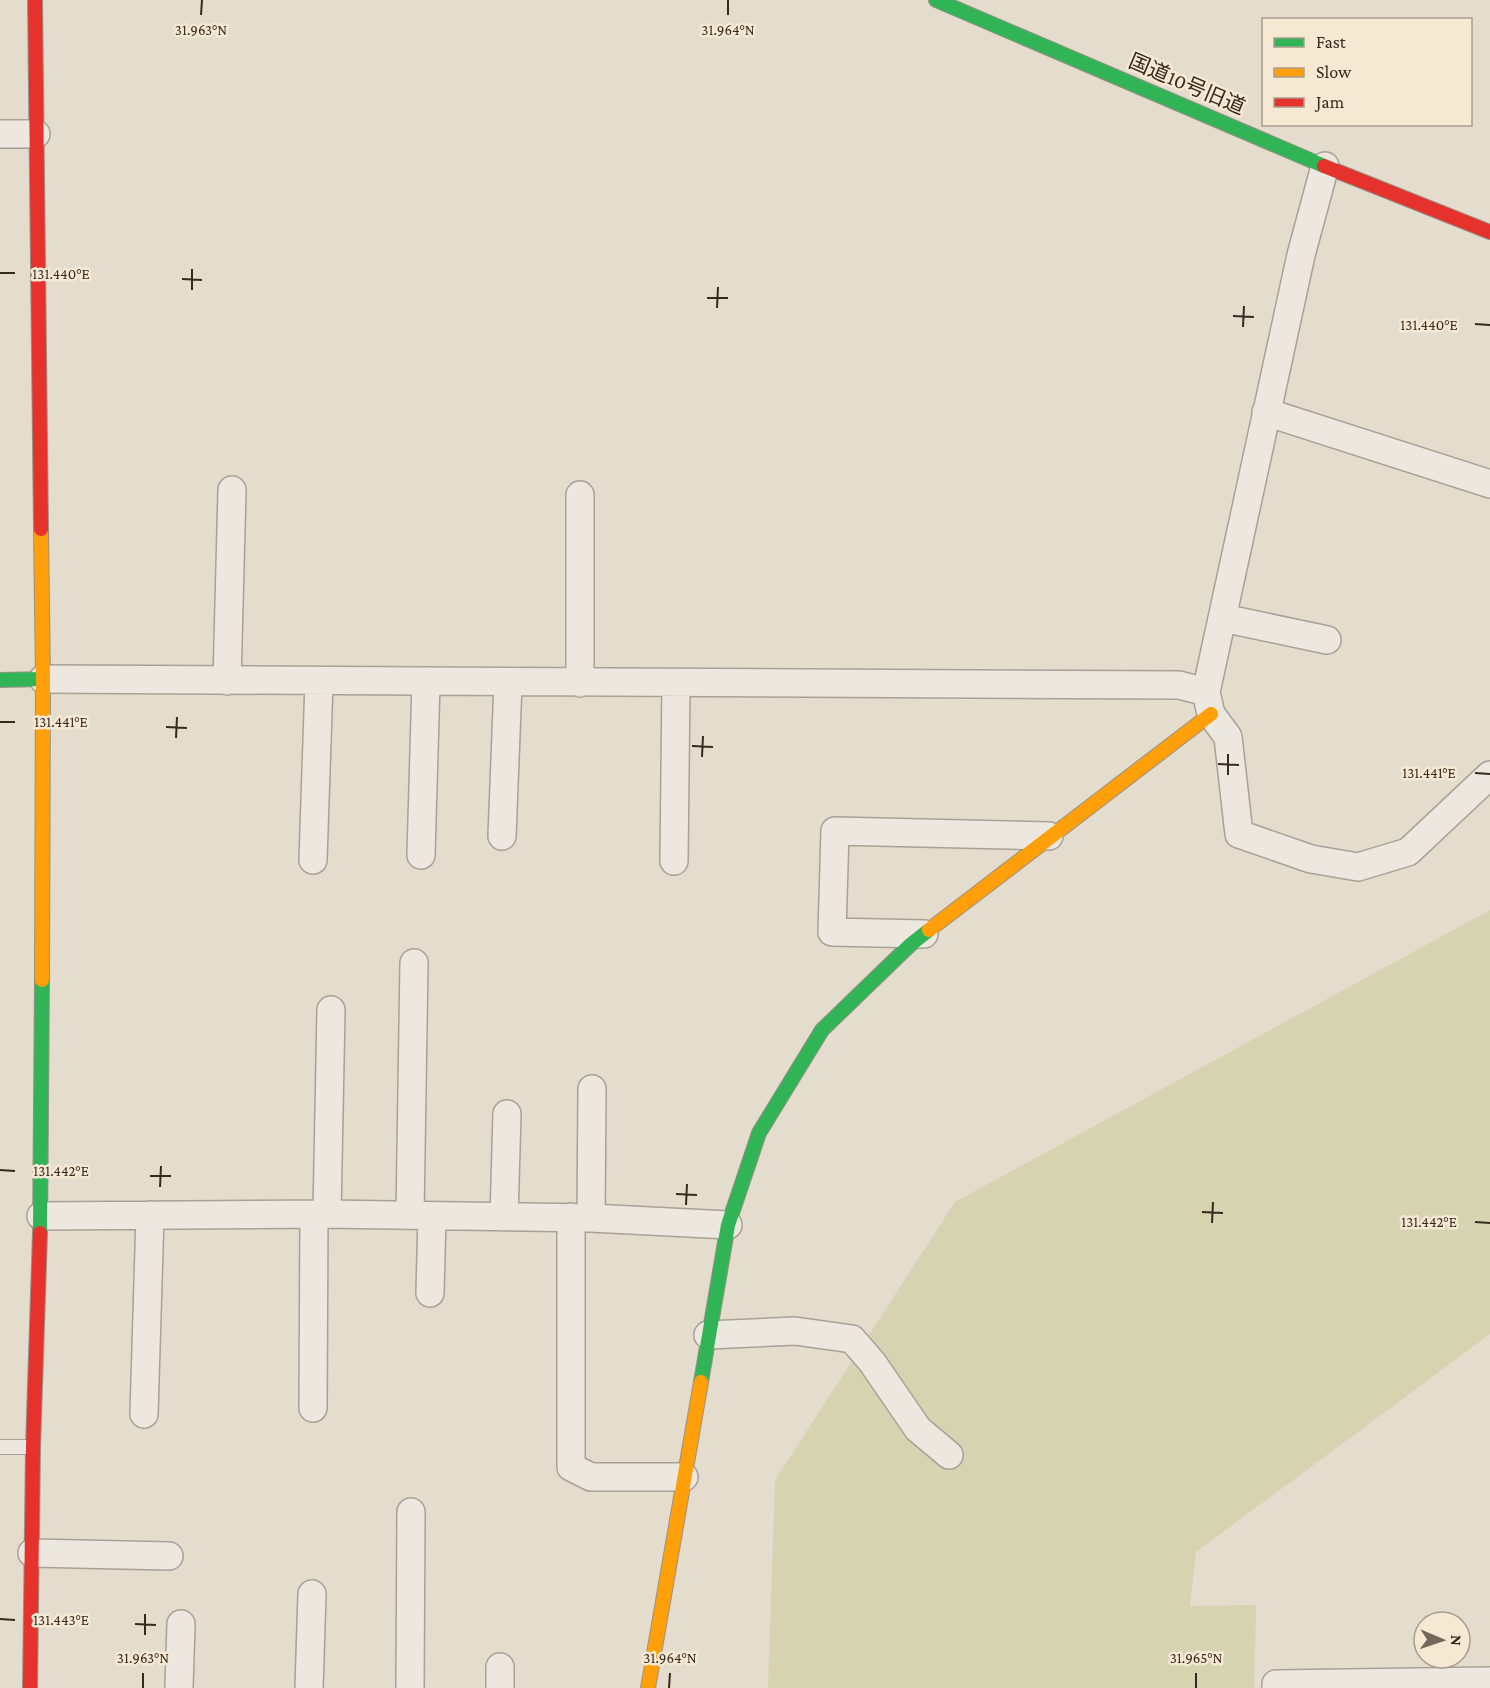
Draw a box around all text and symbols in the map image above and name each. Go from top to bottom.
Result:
legend [1262,18,1472,126]
text: 31.963°N [175,22,227,38]
text: 31.964°N [701,22,755,38]
text: Fast [1316,32,1347,52]
street label: 国道10号旧道 [1125,49,1249,119]
text: Slow [1316,62,1352,82]
text: Jam [1314,92,1345,112]
text: 131.440°E [32,266,90,282]
text: 131.440°E [1400,317,1458,333]
text: 131.441°E [34,714,88,730]
text: 131.441°E [1402,765,1456,781]
text: 131.442°E [33,1163,89,1179]
text: 131.442°E [1401,1214,1457,1230]
north arrow [1412,1610,1472,1670]
text: 131.443°E [33,1612,89,1628]
text: N [1448,1635,1465,1646]
text: 31.963°N [117,1650,169,1666]
text: 31.964°N [643,1650,697,1666]
text: 31.965°N [1170,1650,1222,1666]

